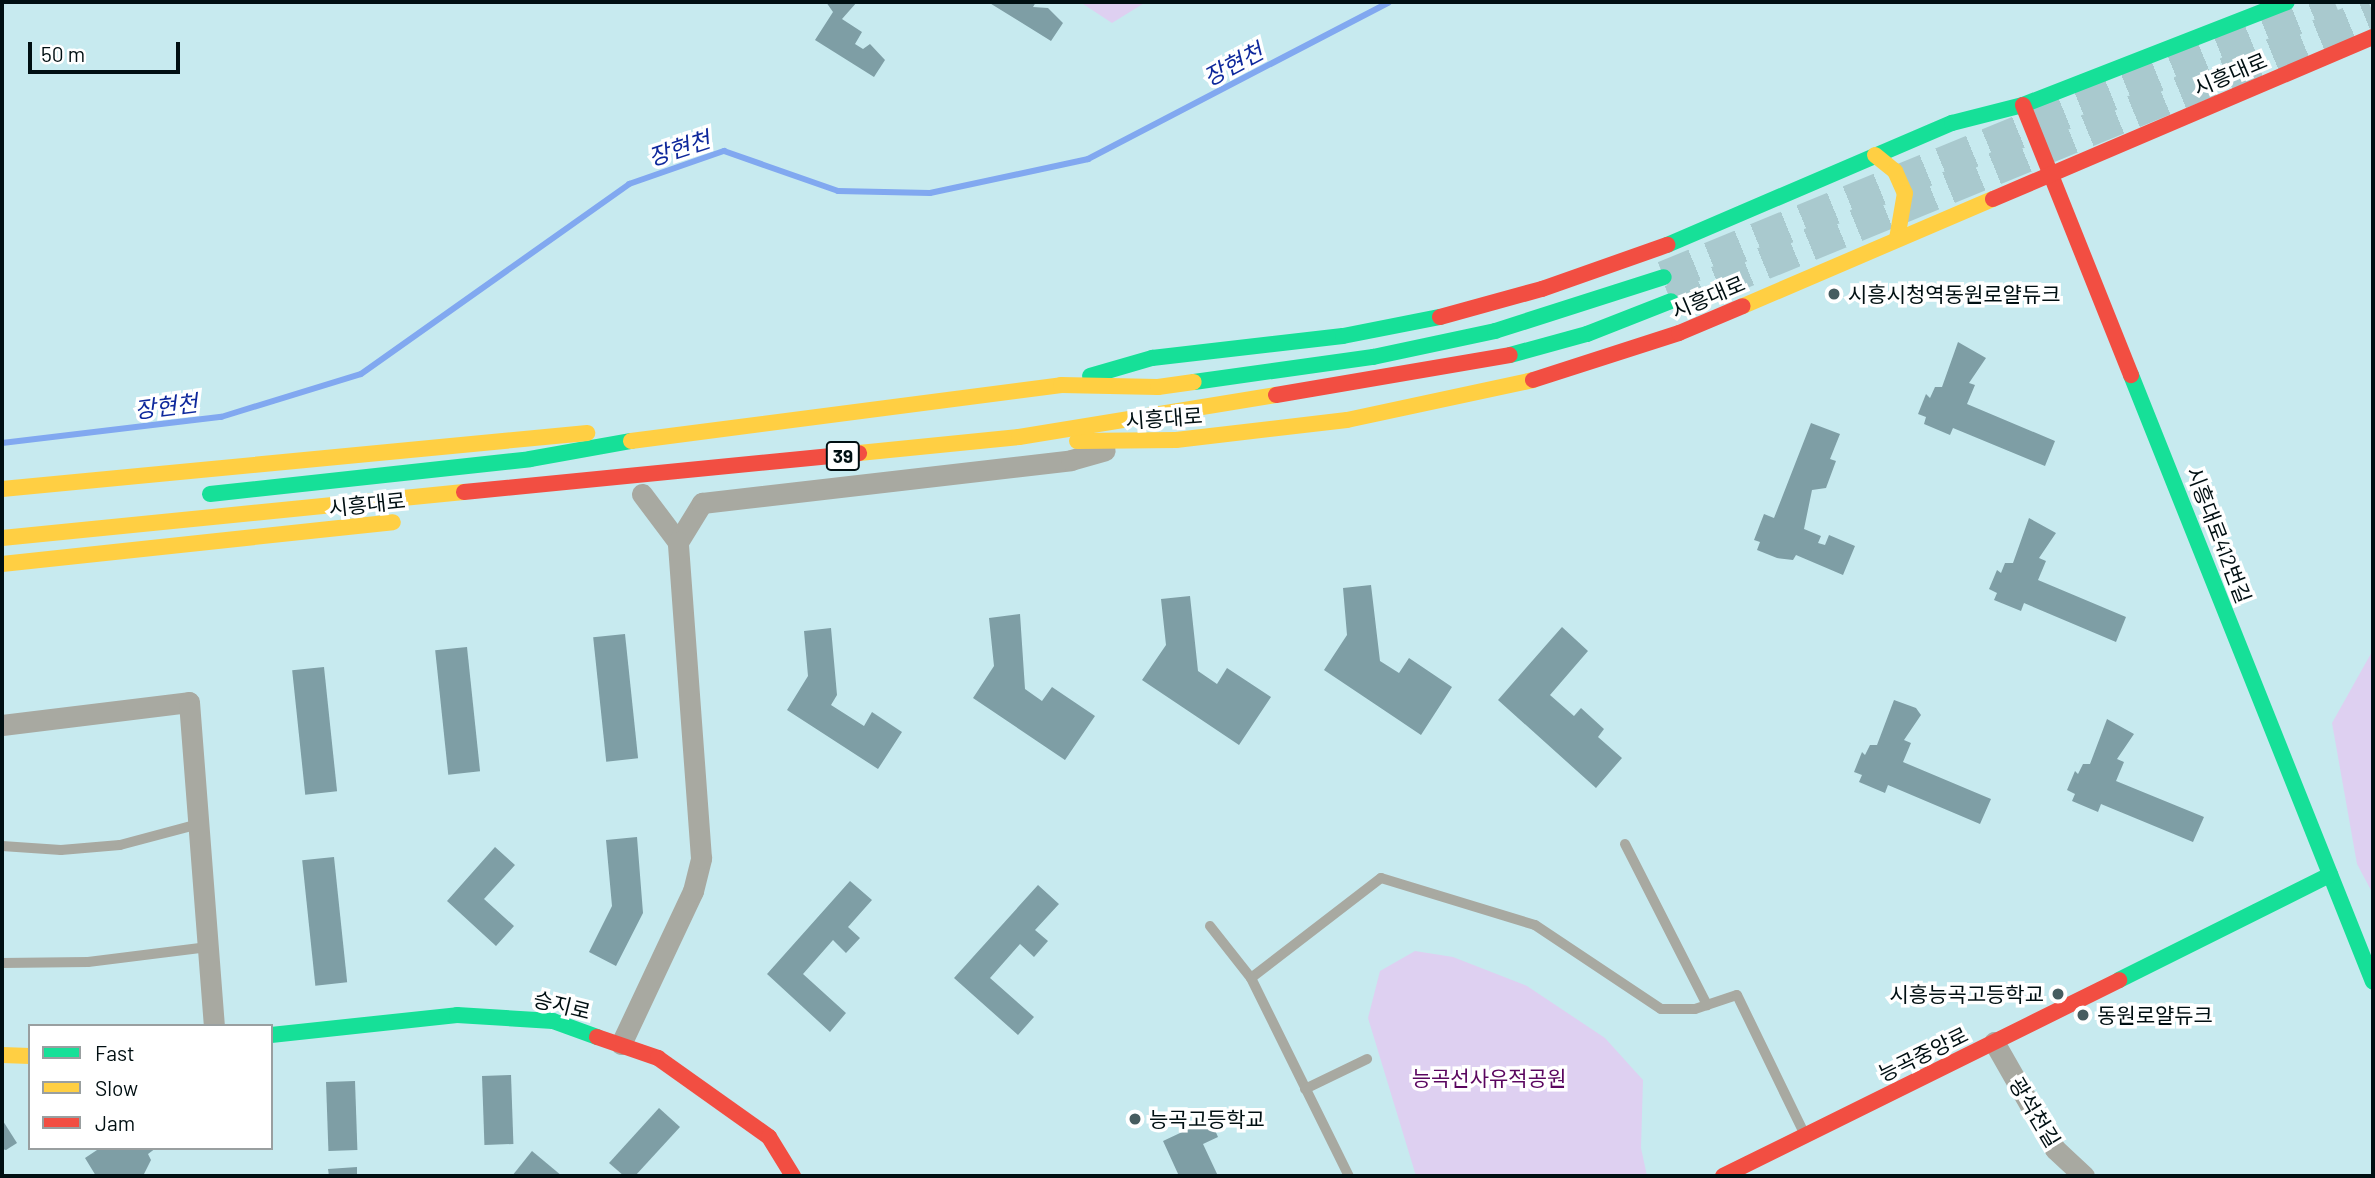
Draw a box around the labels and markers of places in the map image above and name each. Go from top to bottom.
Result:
place label: 시흥시청역동원로얄듀크 [1848,281,2061,307]
marker: 시흥시청역동원로얄듀크 [1826,286,1842,302]
place label: 시흥능곡고등학교 [1889,981,2044,1007]
marker: 시흥능곡고등학교 [2050,986,2066,1002]
place label: 동원로얄듀크 [2097,1002,2213,1028]
marker: 동원로얄듀크 [2075,1007,2091,1023]
place label: 능곡고등학교 [1149,1106,1265,1132]
marker: 능곡고등학교 [1127,1111,1143,1127]

